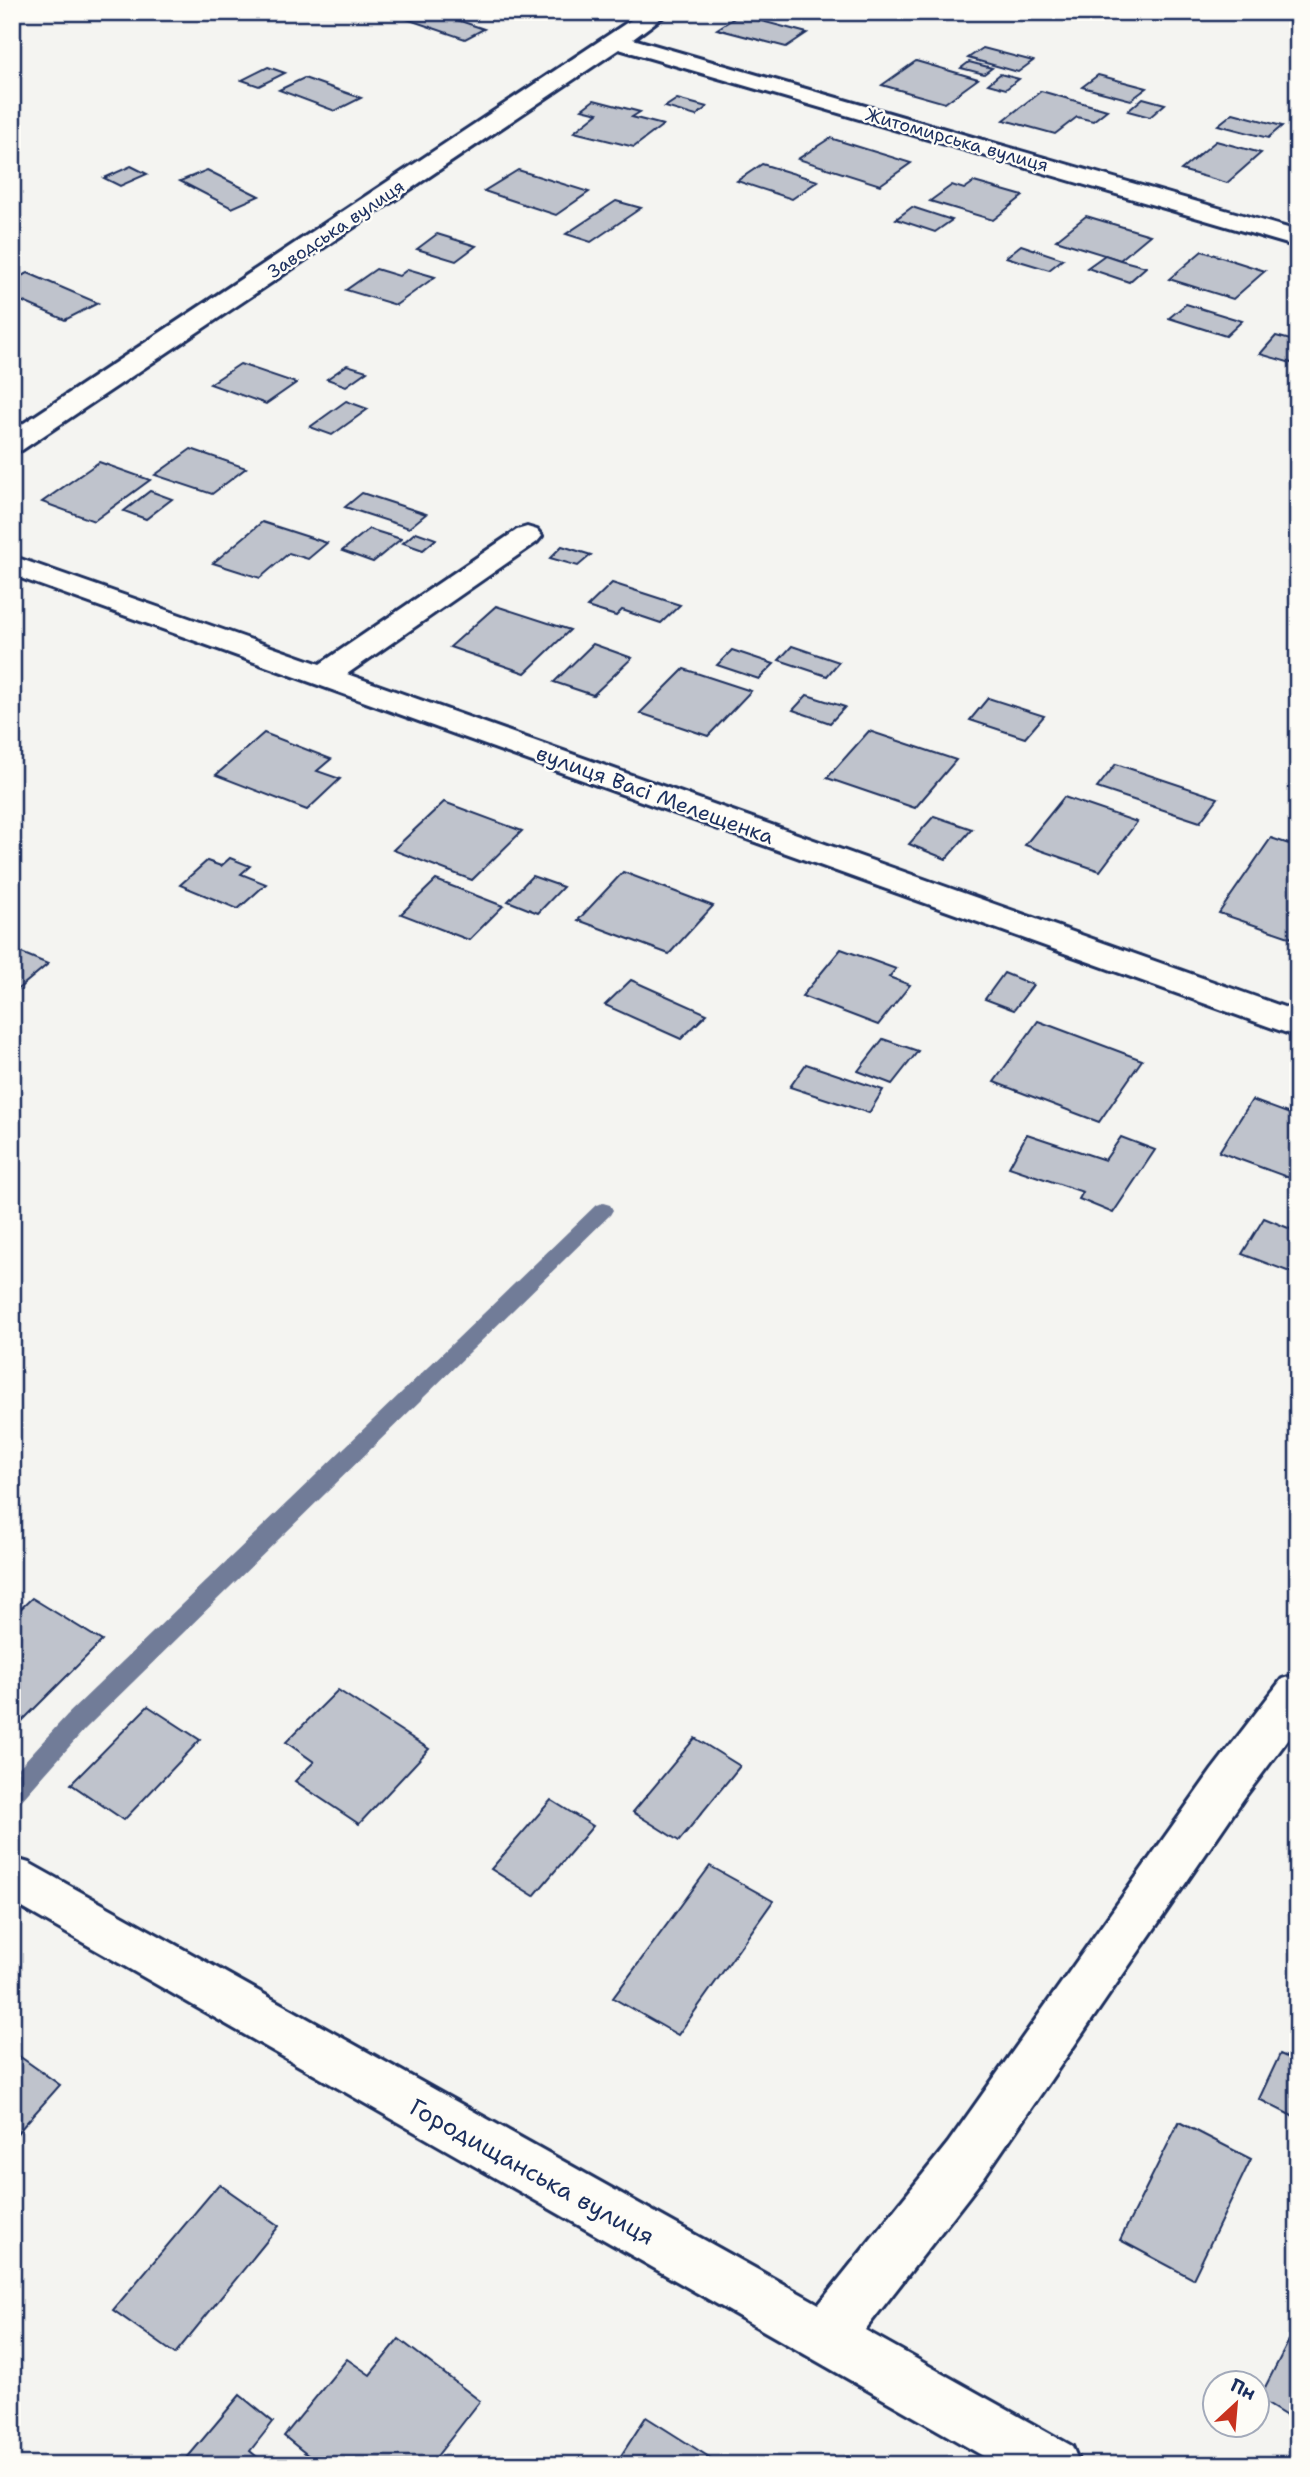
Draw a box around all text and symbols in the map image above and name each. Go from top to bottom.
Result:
street label: Житомирська вулиця [863,102,1051,178]
street label: Заводська вулиця [263,174,409,284]
street label: вулиця Васі Мелещенка [532,739,778,851]
street label: Городищанська вулиця [404,2091,660,2253]
north arrow [1202,2368,1272,2438]
text: Пн [1226,2372,1260,2406]

